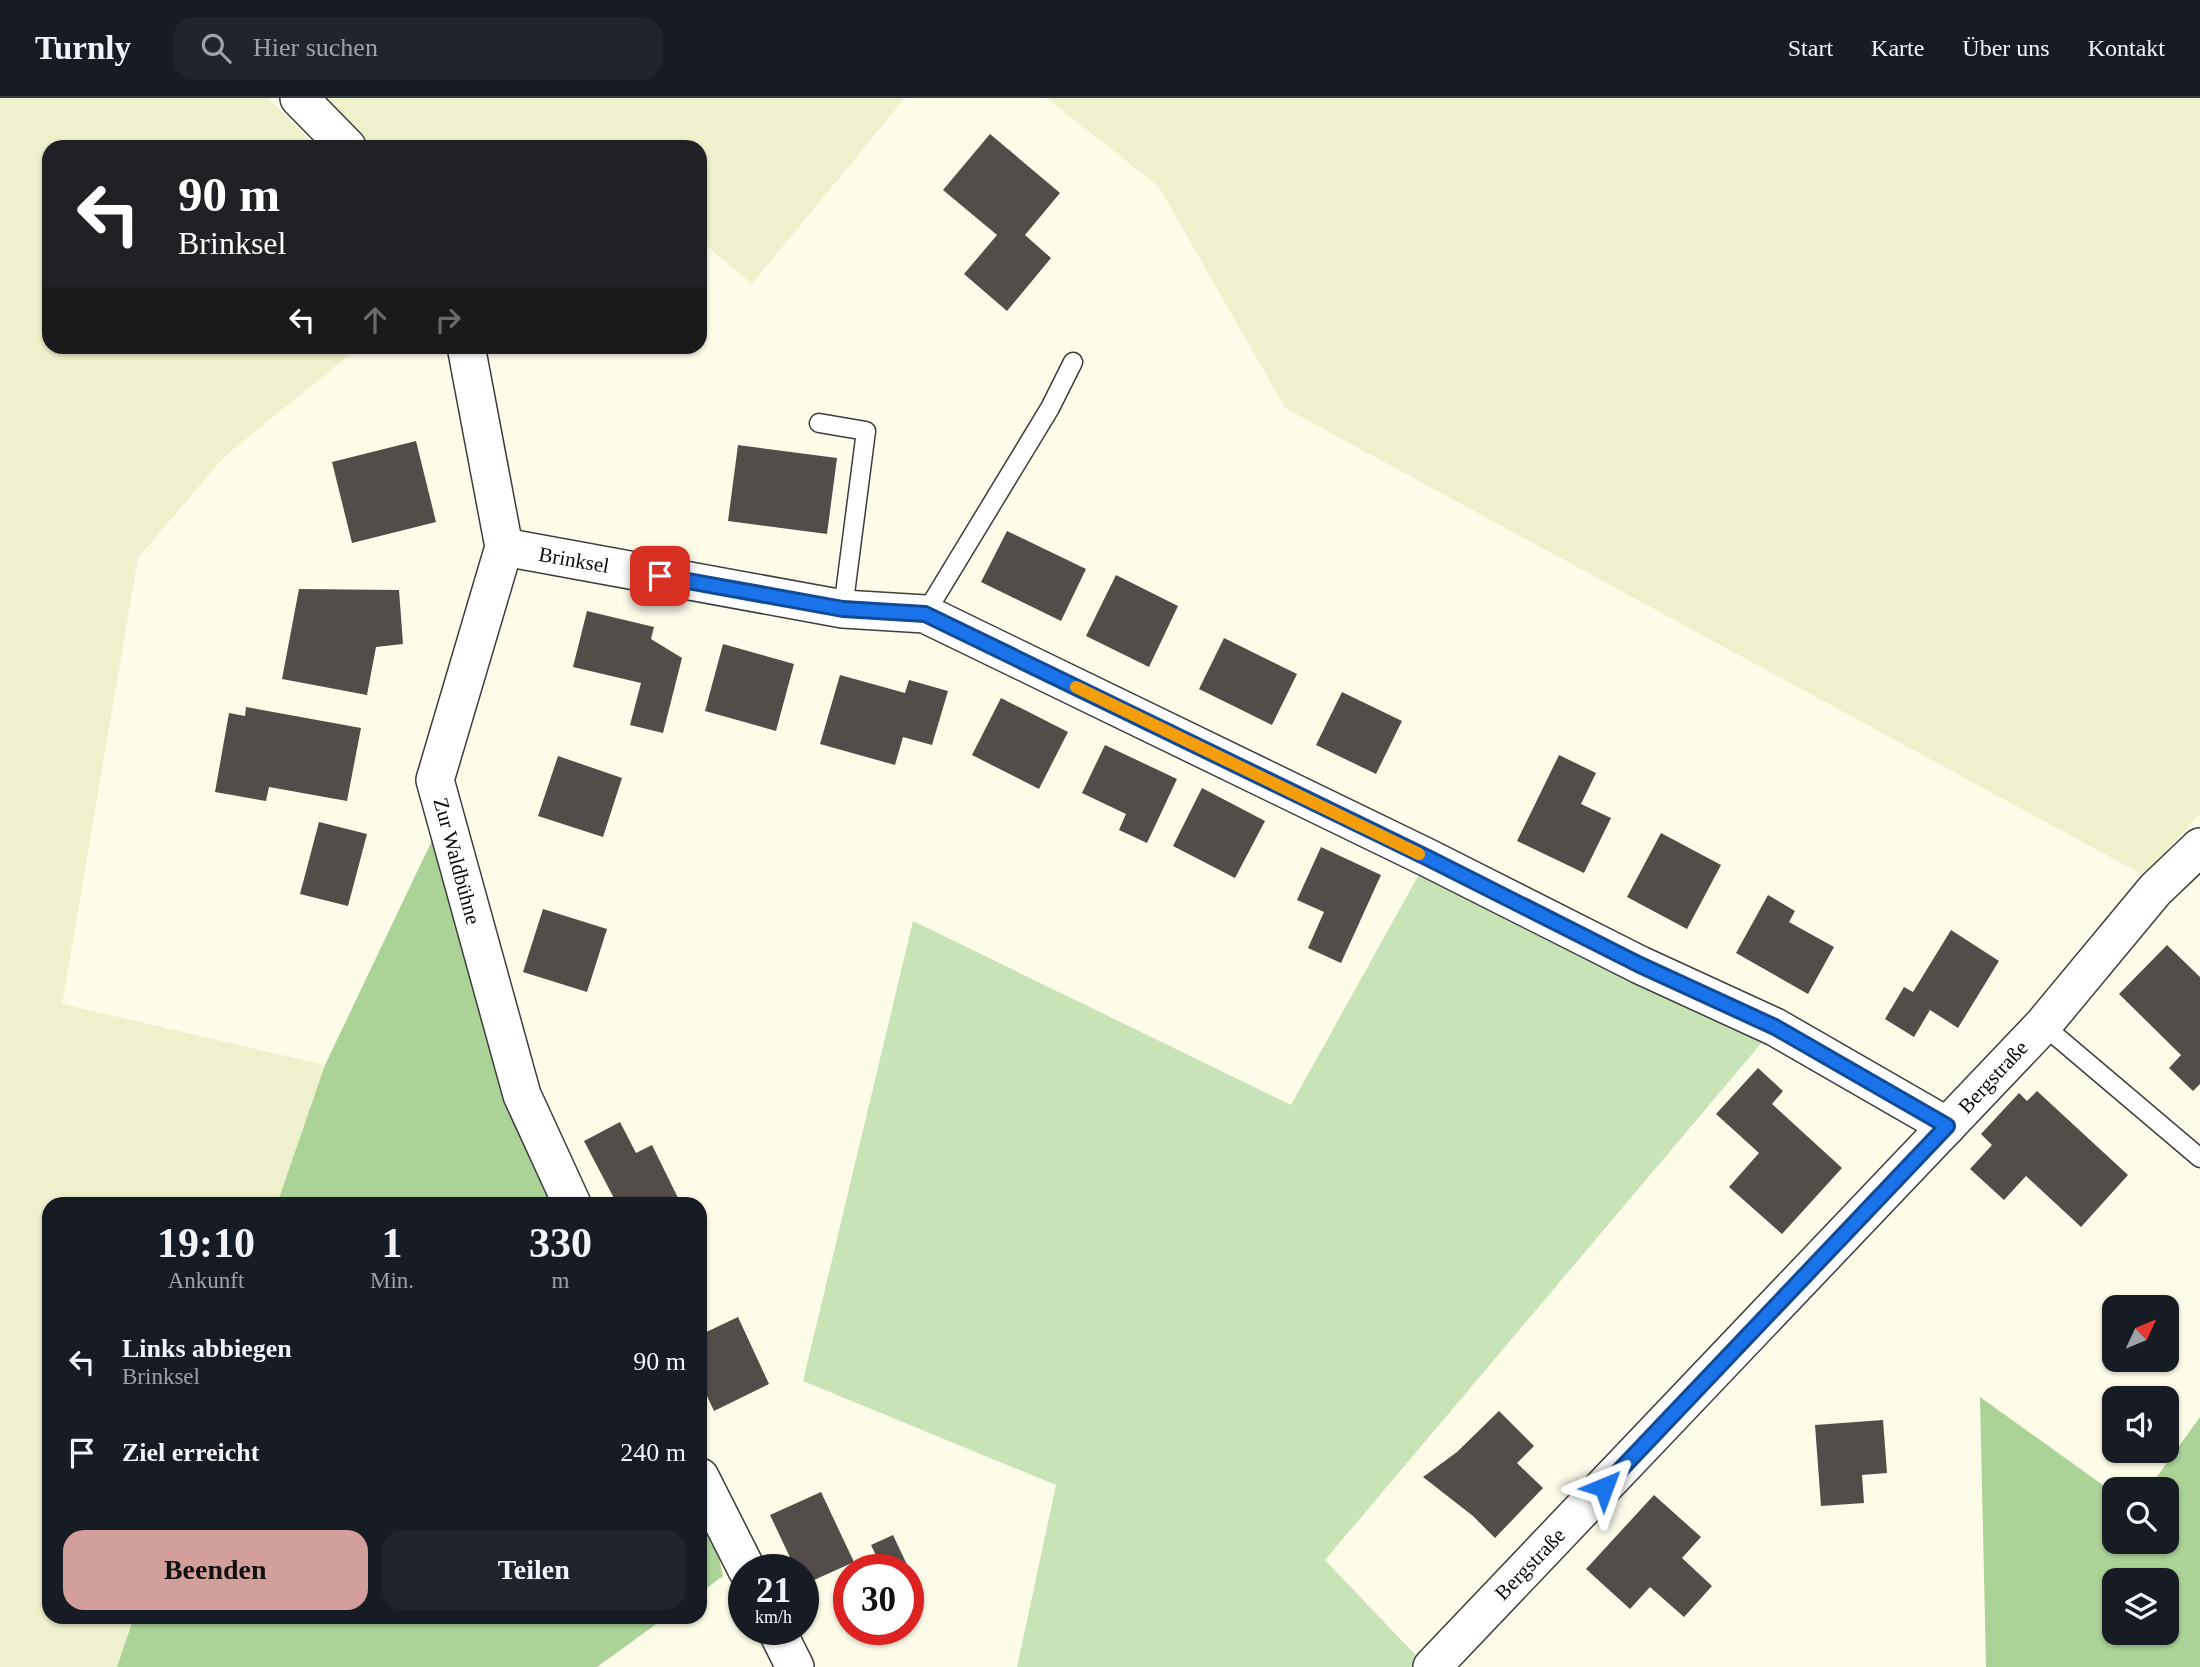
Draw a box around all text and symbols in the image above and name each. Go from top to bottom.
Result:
search box [173,17,663,80]
icon: search [197,29,235,67]
text: Turnly [35,30,131,66]
text: Hier suchen [253,33,378,62]
text: Start [1788,35,1833,61]
text: Karte [1871,35,1924,61]
text: Über uns [1962,35,2050,61]
text: Kontakt [2088,35,2165,61]
text: 90 m [178,167,280,222]
icon: left [63,168,154,259]
text: Brinksel [178,225,286,261]
icon: left [283,301,321,339]
icon: ahead [356,301,394,339]
icon: right [429,301,467,339]
street label: Brinksel [537,542,611,578]
pin [630,546,690,606]
icon: arrive [641,557,679,595]
street label: Zur Waldbühne [429,795,485,927]
street label: Bergstraße [1953,1036,2033,1118]
text: 19:10 [157,1220,255,1266]
text: 1 [381,1220,402,1266]
text: 330 [529,1220,592,1266]
text: Ankunft [168,1268,244,1293]
text: Min. [370,1268,414,1293]
text: m [552,1268,569,1293]
north arrow [2102,1295,2179,1372]
map controls [2102,1295,2179,1645]
text: Links abbiegen [122,1334,292,1363]
icon: left [63,1343,101,1381]
text: 90 m [633,1347,686,1376]
text: Brinksel [122,1364,200,1389]
button: sound [2102,1386,2179,1463]
icon: arrive [63,1434,101,1472]
text: Ziel erreicht [122,1438,259,1467]
text: 240 m [620,1438,686,1467]
position arrow [1567,1450,1641,1524]
button: search [2102,1477,2179,1554]
street label: Bergstraße [1490,1523,1570,1605]
button: Beenden [63,1530,368,1610]
button: Teilen [382,1530,686,1610]
speed limit sign: 30 [833,1554,924,1645]
button: layers [2102,1568,2179,1645]
text: 21 [756,1571,791,1610]
text: km/h [755,1607,792,1627]

